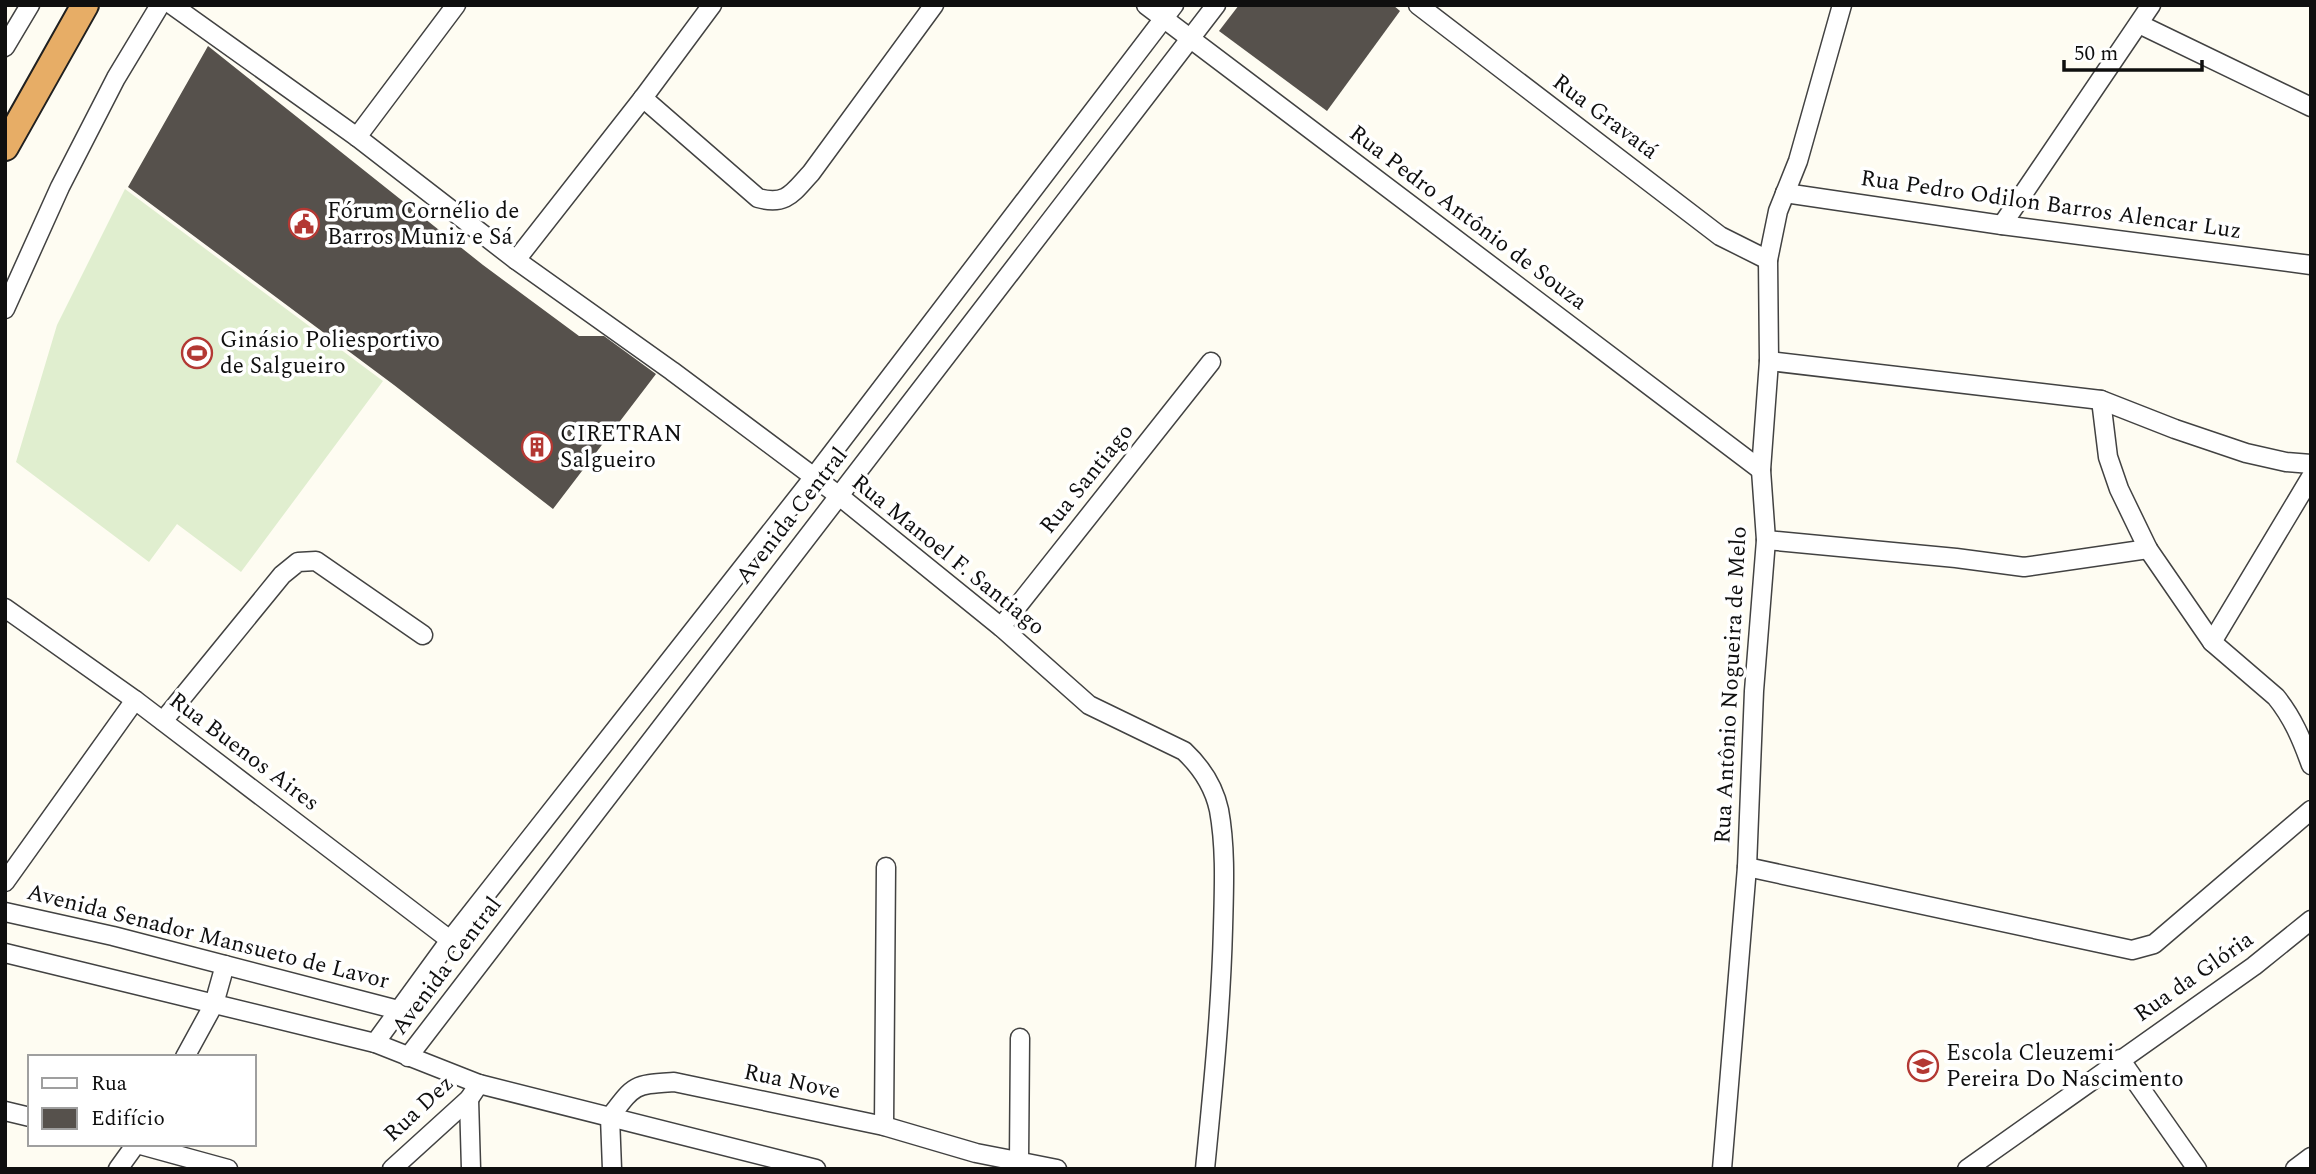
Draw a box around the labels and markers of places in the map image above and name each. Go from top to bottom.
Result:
place label: Fórum Cornélio de Barros Muniz e Sá [327,194,519,255]
public building icon: Fórum Cornélio de Barros Muniz e Sá [287,207,321,241]
place label: Ginásio Poliesportivo de Salgueiro [220,323,440,384]
sports icon: Ginásio Poliesportivo de Salgueiro [180,336,214,370]
place label: CIRETRAN Salgueiro [560,417,682,478]
building icon: CIRETRAN Salgueiro [520,430,554,464]
place label: Escola Cleuzemi Pereira Do Nascimento [1946,1036,2184,1097]
school or university icon: Escola Cleuzemi Pereira Do Nascimento [1906,1049,1940,1083]

